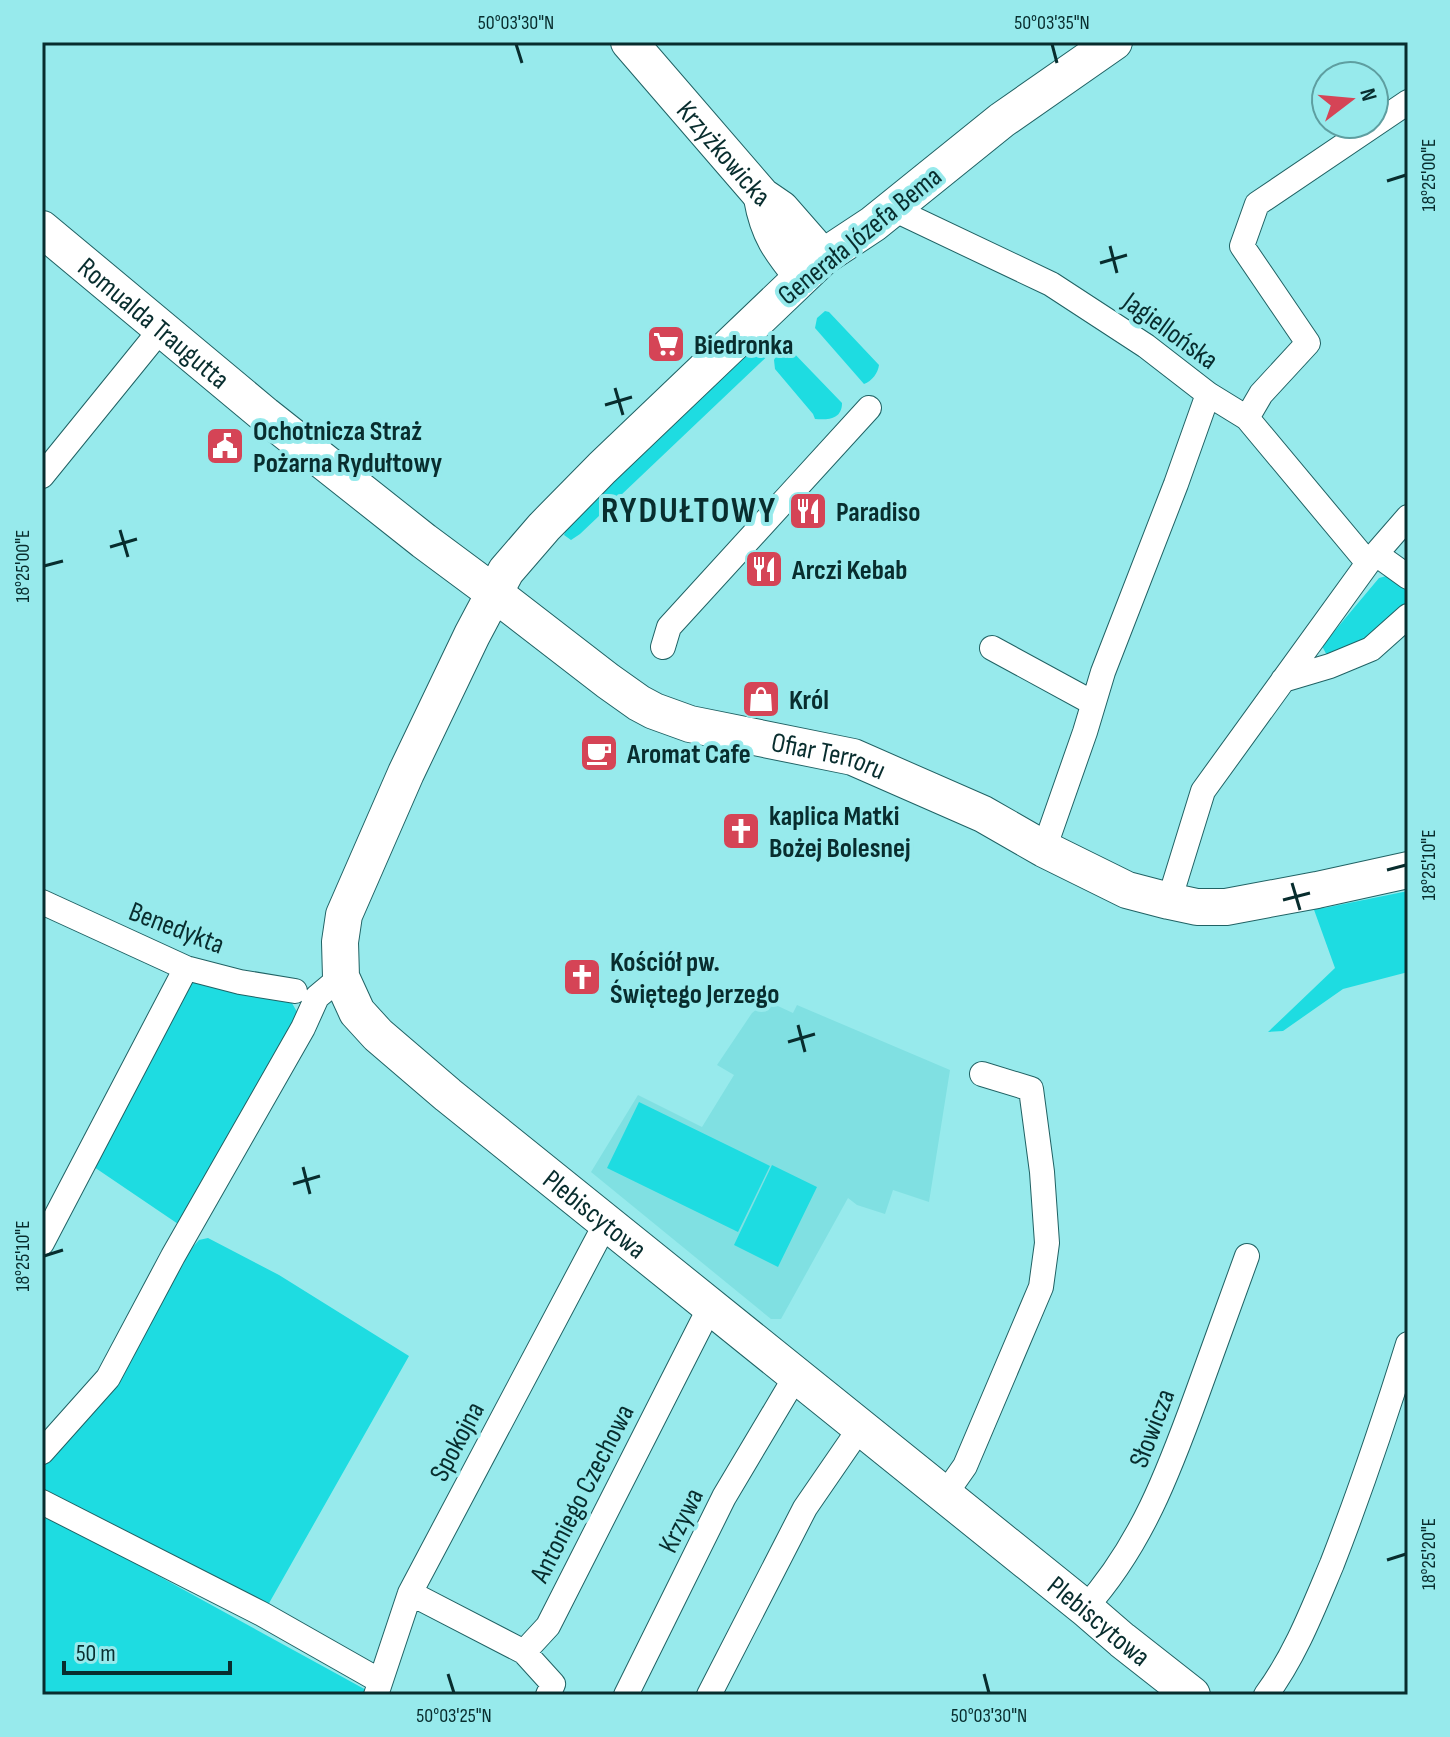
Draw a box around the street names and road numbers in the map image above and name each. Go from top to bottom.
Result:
street label: Krzyżkowicka [669,95,776,214]
street label: Generała Józefa Bema [771,160,948,312]
street label: Romualda Traugutta [71,251,235,396]
street label: Jagiellońska [1115,285,1224,377]
street label: Ofiar Terroru [768,726,891,787]
street label: Benedykta [124,895,229,962]
street label: Plebiscytowa [536,1163,653,1266]
street label: Słowicza [1122,1385,1182,1472]
street label: Spokojna [423,1397,492,1487]
street label: Antoniego Czechowa [523,1399,641,1589]
street label: Krzywa [652,1483,711,1558]
street label: Plebiscytowa [1041,1570,1156,1674]

